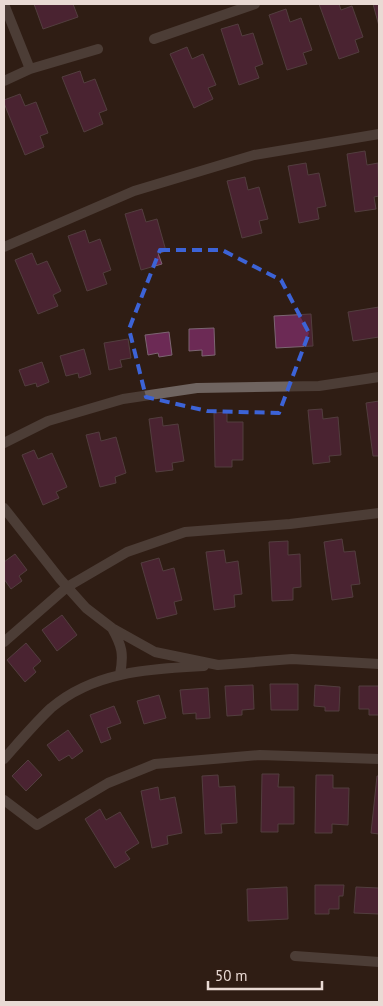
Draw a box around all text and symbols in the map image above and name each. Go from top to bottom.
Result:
scale bar [208,958,322,990]
text: 50 m [215,966,248,985]

